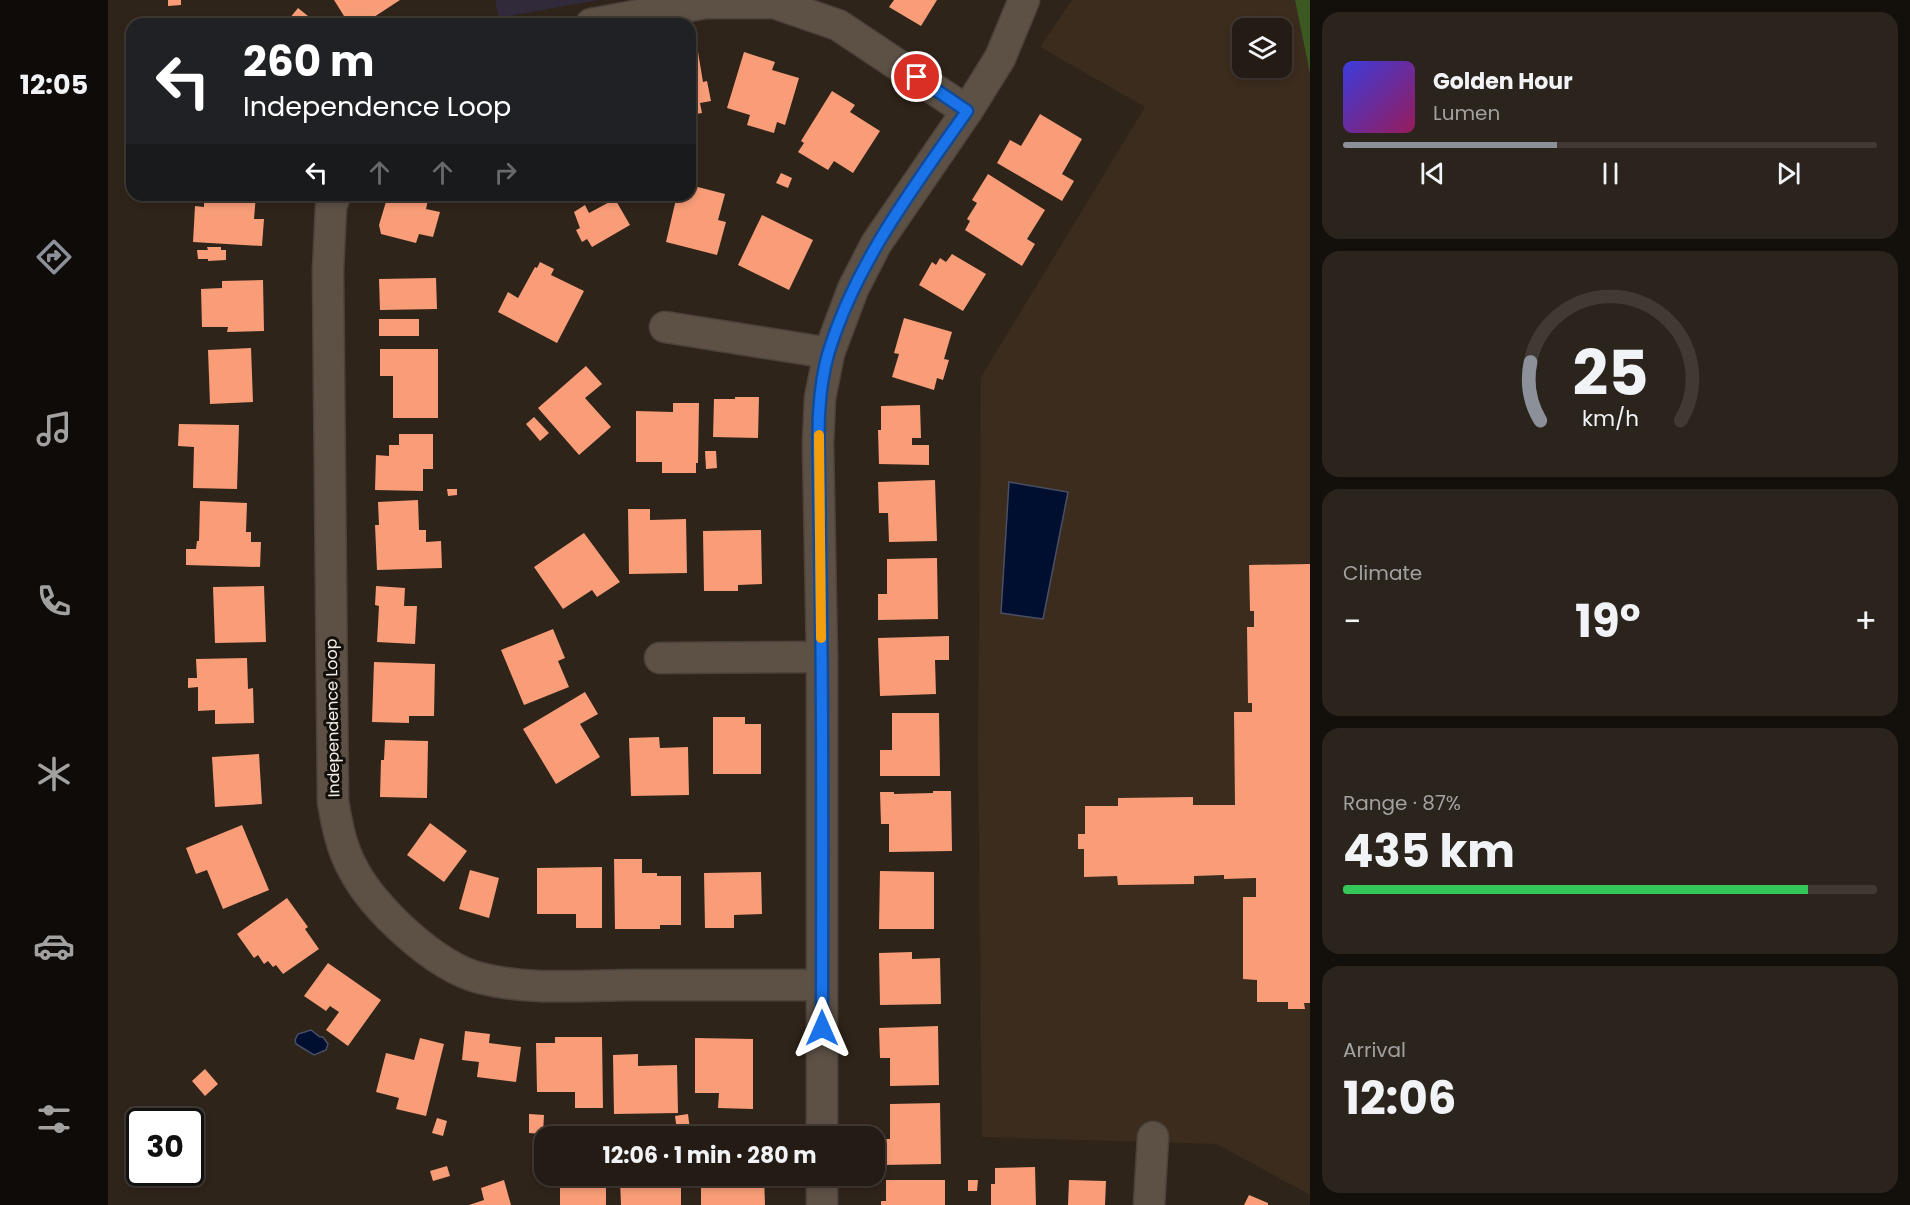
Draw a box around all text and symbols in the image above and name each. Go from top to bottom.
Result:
map controls [1232,18,1292,78]
button: layers [1232,18,1292,78]
text: 260 m [243,32,375,91]
icon: left [144,42,222,120]
pin [891,51,942,102]
icon: arrive [900,60,933,93]
text: 12:05 [20,66,88,103]
text: Golden Hour [1433,66,1573,97]
text: Independence Loop [243,88,511,125]
text: Lumen [1433,99,1500,127]
icon: left [300,156,333,189]
icon: ahead [363,156,396,189]
icon: ahead [426,156,459,189]
icon: right [489,156,522,189]
icon: previous [1416,157,1449,190]
icon: pause [1594,157,1627,190]
icon: next [1772,157,1805,190]
icon: directions [33,236,75,278]
text: 25 [1572,329,1648,417]
text: km/h [1581,403,1639,434]
icon: music [33,408,75,450]
text: Climate [1343,559,1422,587]
icon: phone [33,580,75,622]
text: 19° [1575,590,1641,653]
text: − [1343,598,1361,645]
text: + [1854,598,1877,645]
street label: Independence Loop [320,638,345,798]
icon: climate [33,753,75,795]
text: Range · 87% [1343,789,1461,817]
text: 435 km [1343,820,1515,883]
icon: car [33,925,75,967]
position arrow [790,996,854,1060]
text: Arrival [1343,1036,1406,1064]
text: 12:06 [1343,1067,1456,1130]
icon: filters [33,1098,75,1140]
speed limit sign: 30 [126,1108,204,1186]
text: 12:06 · 1 min · 280 m [603,1140,816,1171]

